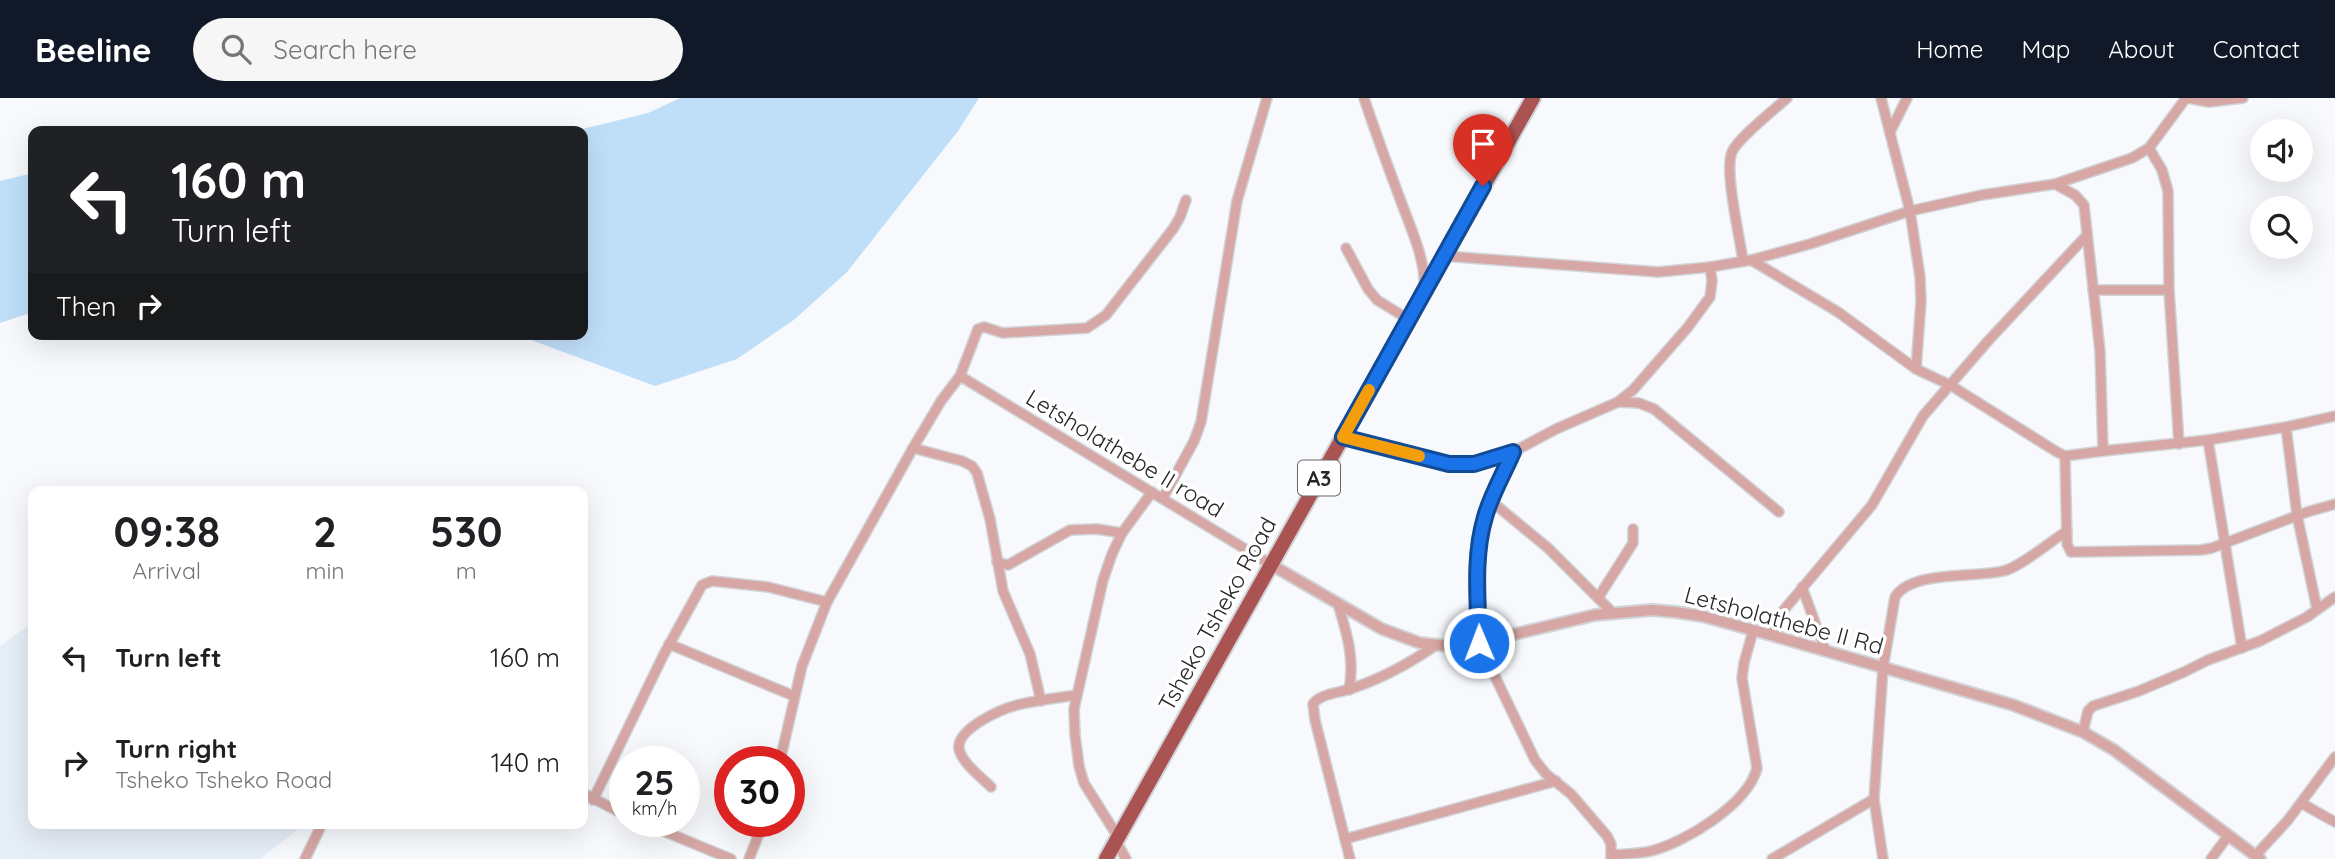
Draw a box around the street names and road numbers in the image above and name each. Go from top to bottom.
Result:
street label: Letsholathebe II road [1021,383,1229,523]
road number: A3 [1298,460,1340,496]
street label: Tsheko Tsheko Road [1152,512,1282,716]
street label: Letsholathebe II Rd [1681,580,1887,660]

